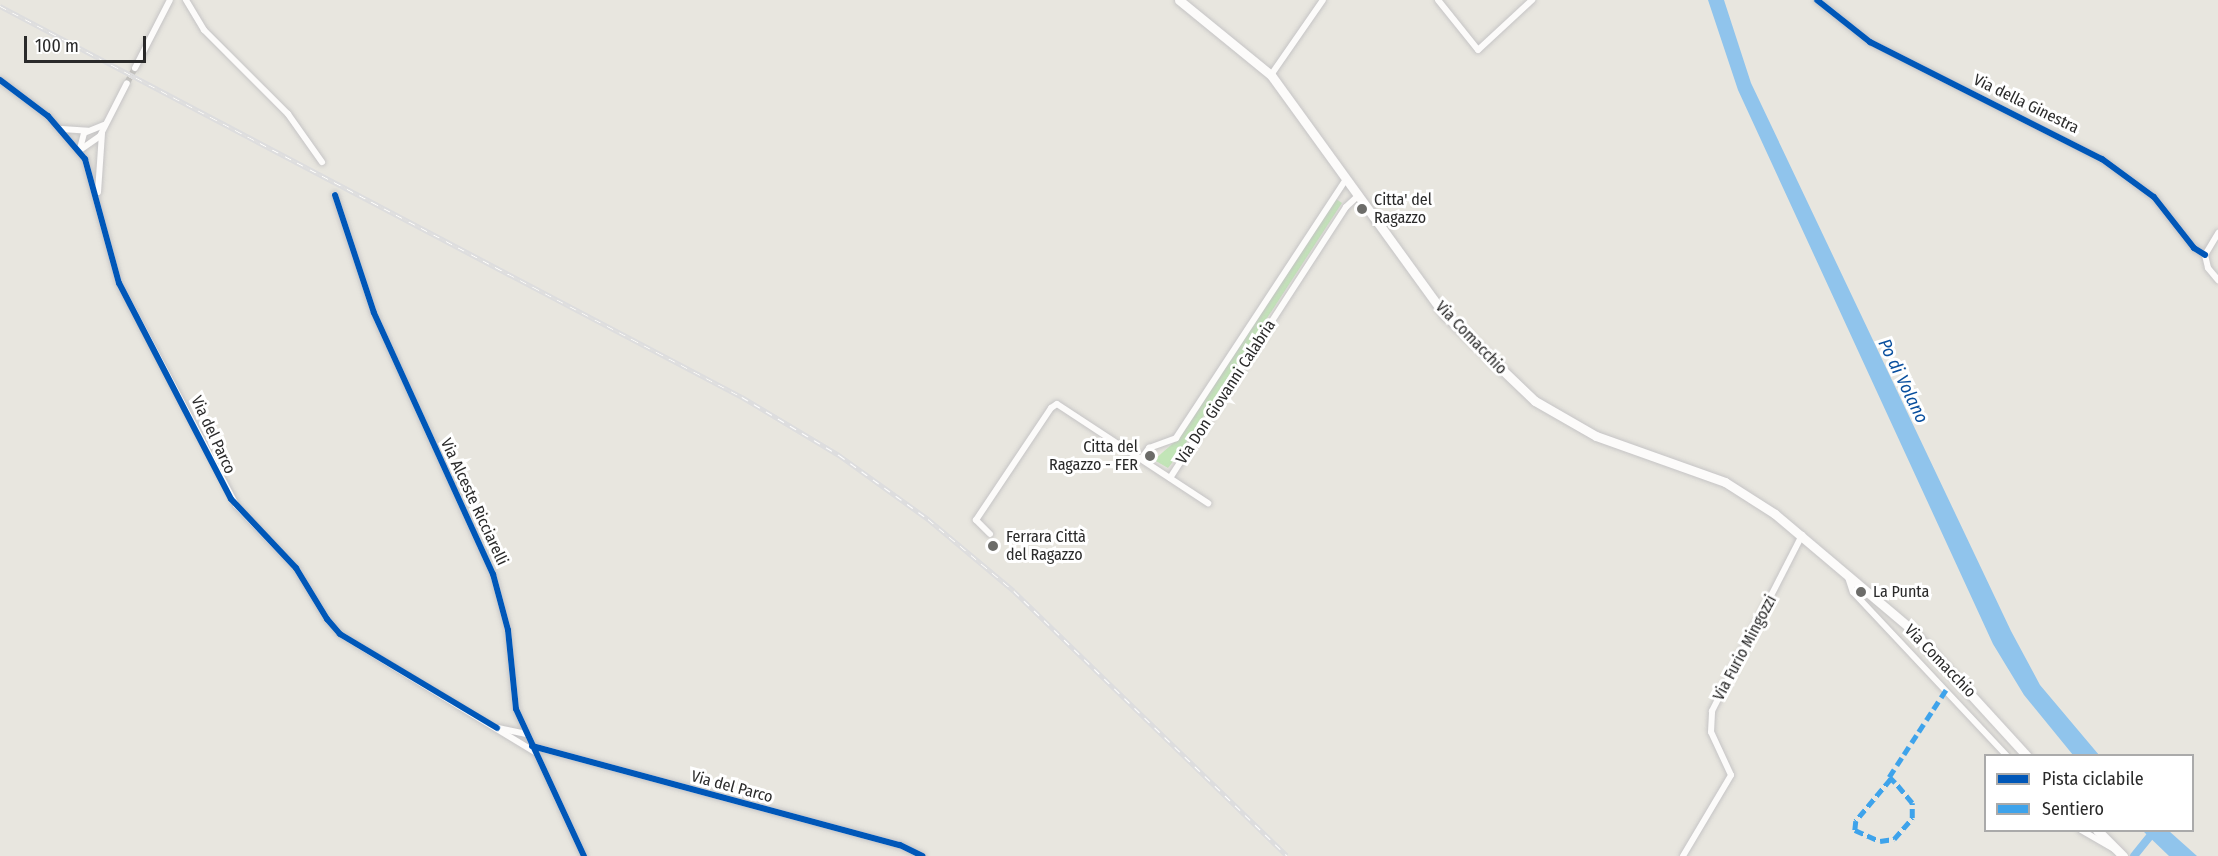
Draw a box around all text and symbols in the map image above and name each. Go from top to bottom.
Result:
scale bar [27,24,148,62]
text: 100 m [35,35,79,57]
street label: Via della Ginestra [1970,70,2082,138]
place label: Citta' del Ragazzo [1374,190,1432,228]
marker: Citta' del Ragazzo [1355,202,1369,216]
street label: Via Comacchio [1431,297,1511,379]
street label: Via Don Giovanni Calabria [1172,316,1280,468]
water label: Po di Volano [1873,335,1933,427]
street label: Via del Parco [187,393,239,477]
street label: Via Alceste Ricciarelli [436,435,512,569]
place label: Citta del Ragazzo - FER [1049,437,1138,475]
marker: Citta del Ragazzo - FER [1143,449,1157,463]
place label: Ferrara Città del Ragazzo [1006,527,1086,565]
marker: Ferrara Città del Ragazzo [984,537,1002,555]
place label: La Punta [1873,582,1929,602]
marker: La Punta [1854,585,1868,599]
street label: Via Furio Mingozzi [1709,592,1781,704]
street label: Via Comacchio [1900,620,1980,702]
legend [1984,754,2194,832]
street label: Via del Parco [689,767,775,807]
text: Pista ciclabile [2042,768,2144,790]
text: Sentiero [2042,798,2104,820]

